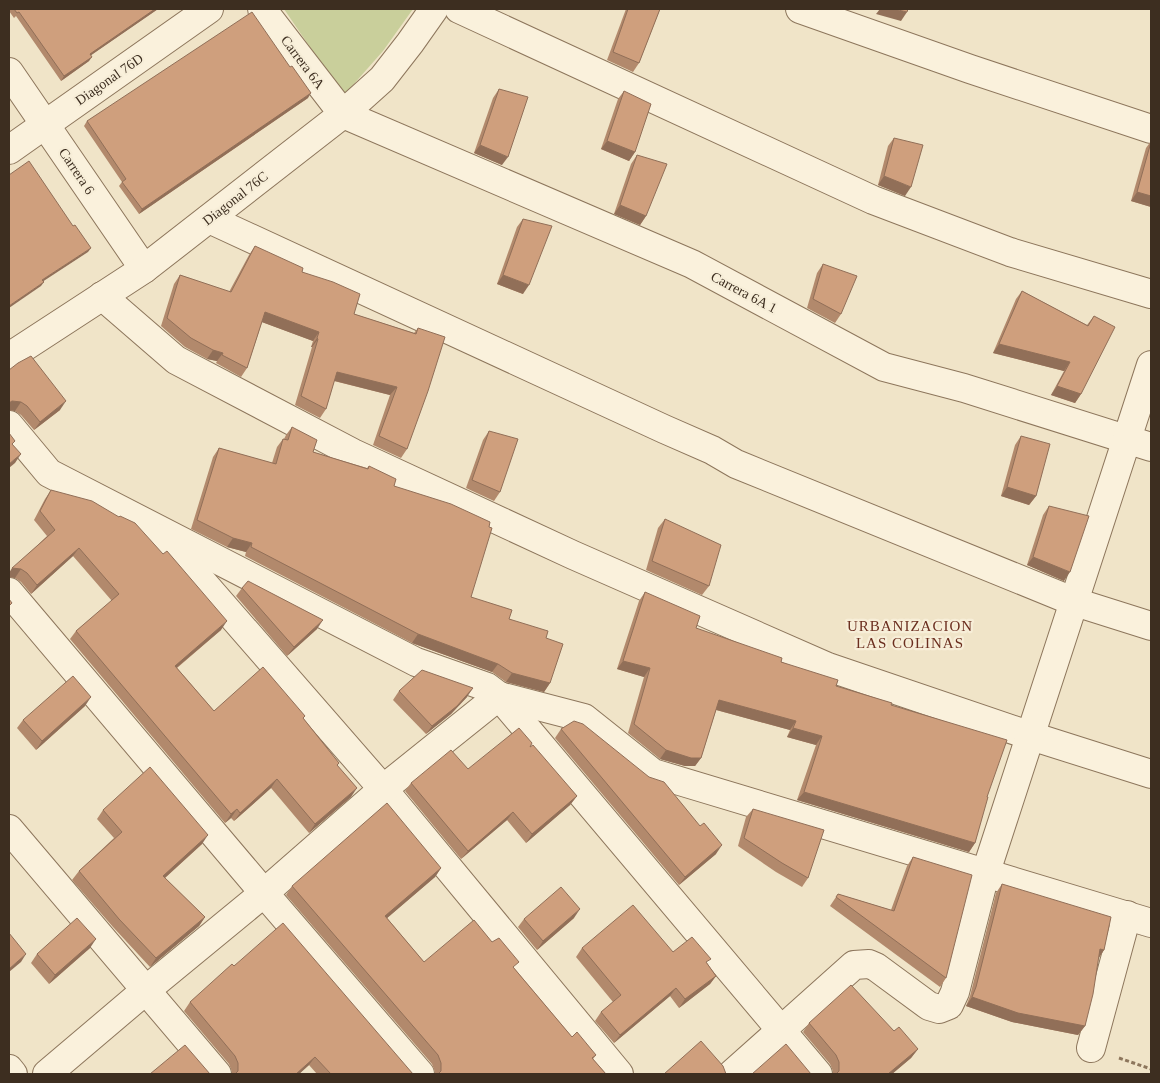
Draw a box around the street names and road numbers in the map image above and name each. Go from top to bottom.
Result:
street label: Carrera 6A [278,33,328,93]
street label: Diagonal 76D [73,51,146,108]
street label: Carrera 6 [56,145,97,197]
street label: Diagonal 76C [200,168,271,228]
street label: Carrera 6A 1 [708,269,779,316]

